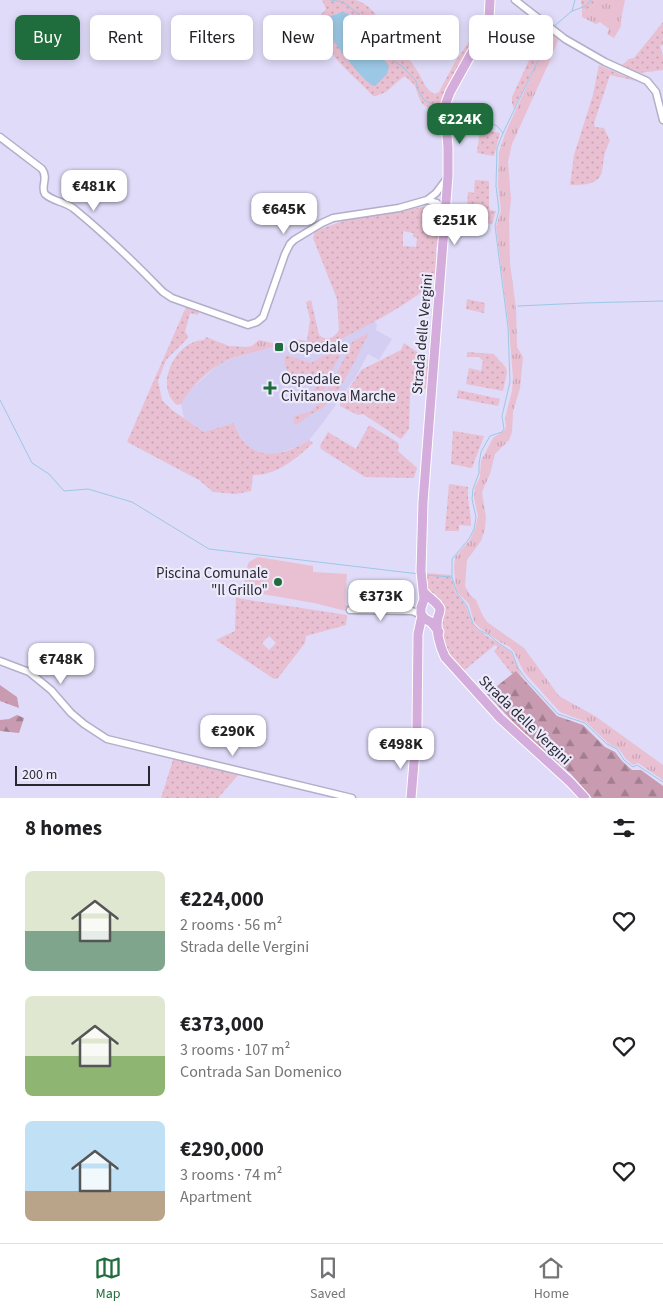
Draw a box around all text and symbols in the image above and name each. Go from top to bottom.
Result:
chip: Buy [15,15,80,60]
chip: Rent [90,15,161,60]
chip: Filters [171,15,253,60]
chip: New [263,15,333,60]
chip: Apartment [343,15,459,60]
chip: House [469,15,553,60]
pin: €224K [425,102,495,145]
text: €224K [438,108,482,130]
pin: €481K [59,170,129,212]
text: €481K [72,175,116,197]
pin: €645K [249,192,319,235]
text: €645K [262,198,306,220]
pin: €251K [420,204,490,246]
text: €251K [433,209,477,231]
street label: Strada delle Vergini [407,273,438,395]
place label: Ospedale [289,337,348,358]
marker: Ospedale [273,341,285,353]
place label: Ospedale Civitanova Marche [281,369,396,407]
marker: Ospedale Civitanova Marche [263,381,277,395]
place label: Piscina Comunale "Il Grillo" [156,563,268,601]
marker: Piscina Comunale "Il Grillo" [272,576,284,588]
pin: €373K [346,580,416,622]
text: €373K [359,585,403,607]
pin: €748K [26,642,96,685]
text: €748K [39,648,83,670]
street label: Strada delle Vergini [474,671,575,770]
pin: €290K [198,714,268,757]
text: €290K [211,720,255,742]
pin: €498K [366,728,436,770]
text: €498K [379,733,423,755]
scale bar [15,763,150,786]
text: 200 m [22,765,57,785]
text: 8 homes [25,813,102,843]
icon: filters [610,814,638,842]
text: €224,000 [180,884,264,914]
icon: home [65,891,125,951]
icon: heart [610,907,638,935]
text: 2 rooms · 56 m² [180,914,282,936]
text: Strada delle Vergini [180,936,309,958]
text: €373,000 [180,1009,264,1039]
icon: home [65,1016,125,1076]
icon: heart [610,1032,638,1060]
text: 3 rooms · 107 m² [180,1039,290,1061]
text: Contrada San Domenico [180,1061,342,1083]
text: €290,000 [180,1134,264,1164]
icon: home [65,1141,125,1201]
icon: heart [610,1157,638,1185]
text: 3 rooms · 74 m² [180,1164,282,1186]
text: Apartment [180,1186,252,1208]
tab: Map [94,1254,122,1304]
tab: Saved [310,1254,346,1304]
tab: Home [534,1254,569,1304]

